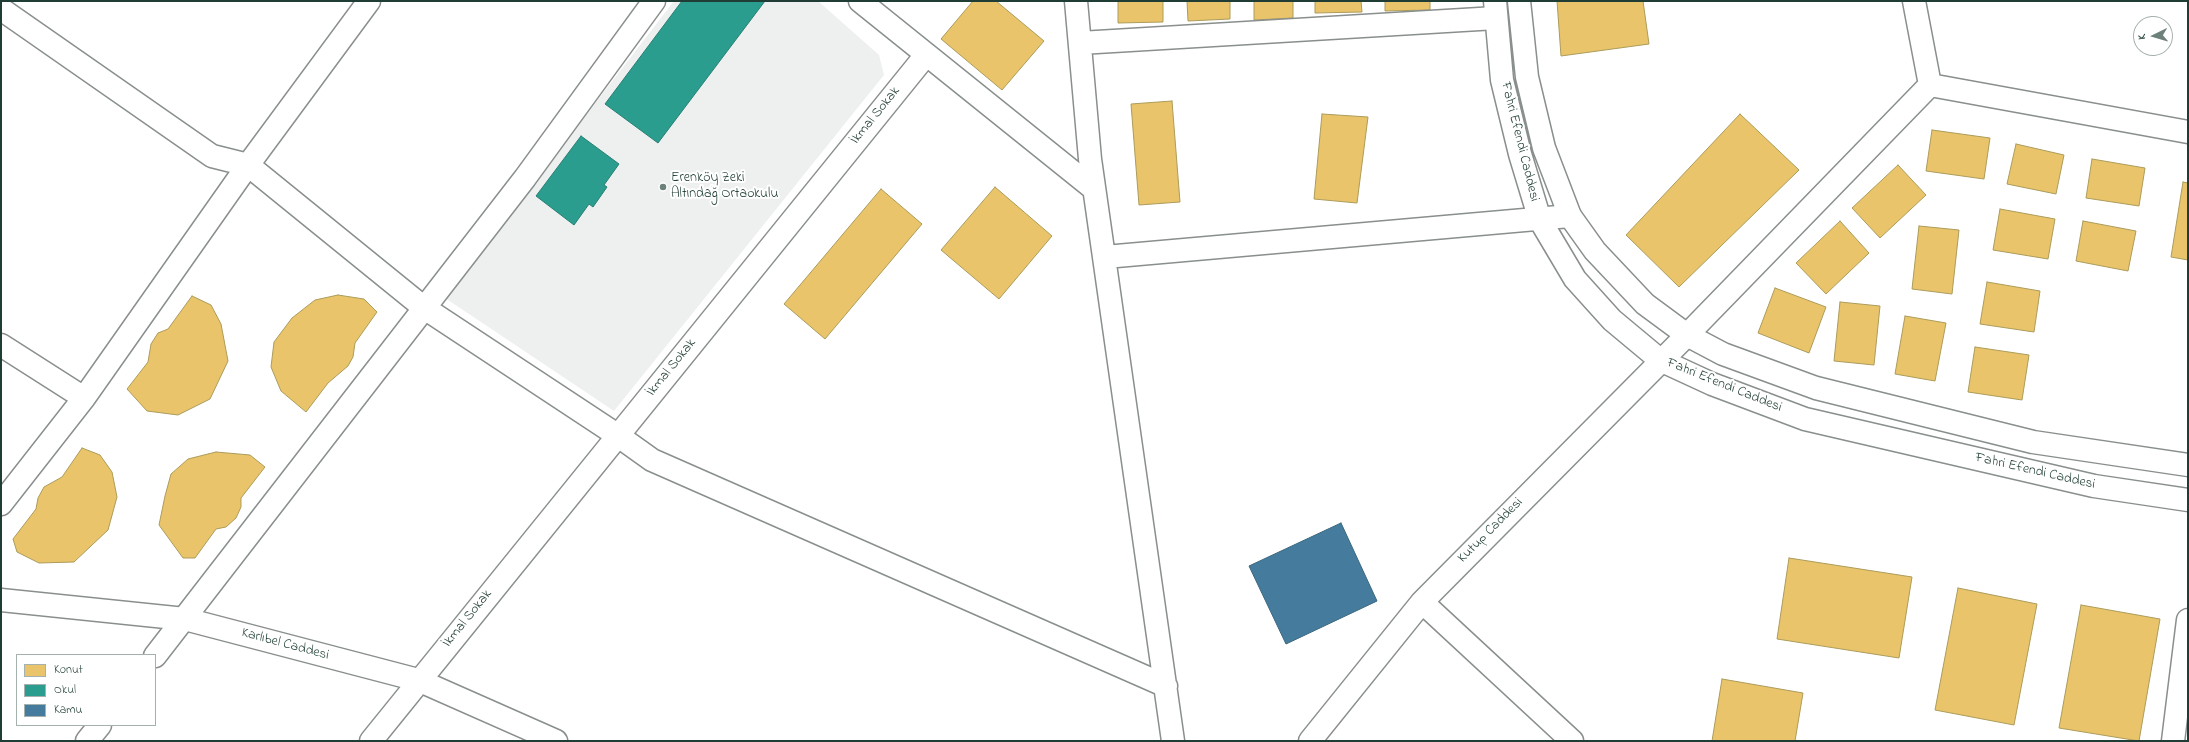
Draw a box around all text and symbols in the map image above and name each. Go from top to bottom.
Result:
north arrow [2133,16,2173,56]
text: K [2134,34,2150,40]
street label: Fahri Efendi Caddesi [1496,80,1542,204]
street label: İkmal Sokak [848,84,904,148]
place label: Erenköy Zeki Altındağ Ortaokulu [671,171,778,204]
marker: Erenköy Zeki Altındağ Ortaokulu [658,182,668,192]
street label: İkmal Sokak [644,336,700,400]
street label: Fahri Efendi Caddesi [1664,355,1784,417]
street label: Fahri Efendi Caddesi [1973,450,2097,494]
street label: Kutup Caddesi [1455,495,1527,567]
street label: İkmal Sokak [440,587,496,651]
street label: Karlıbel Caddesi [239,625,331,665]
legend [16,654,156,726]
text: Konut [54,661,83,679]
text: Okul [54,681,76,699]
text: Kamu [54,701,82,719]

